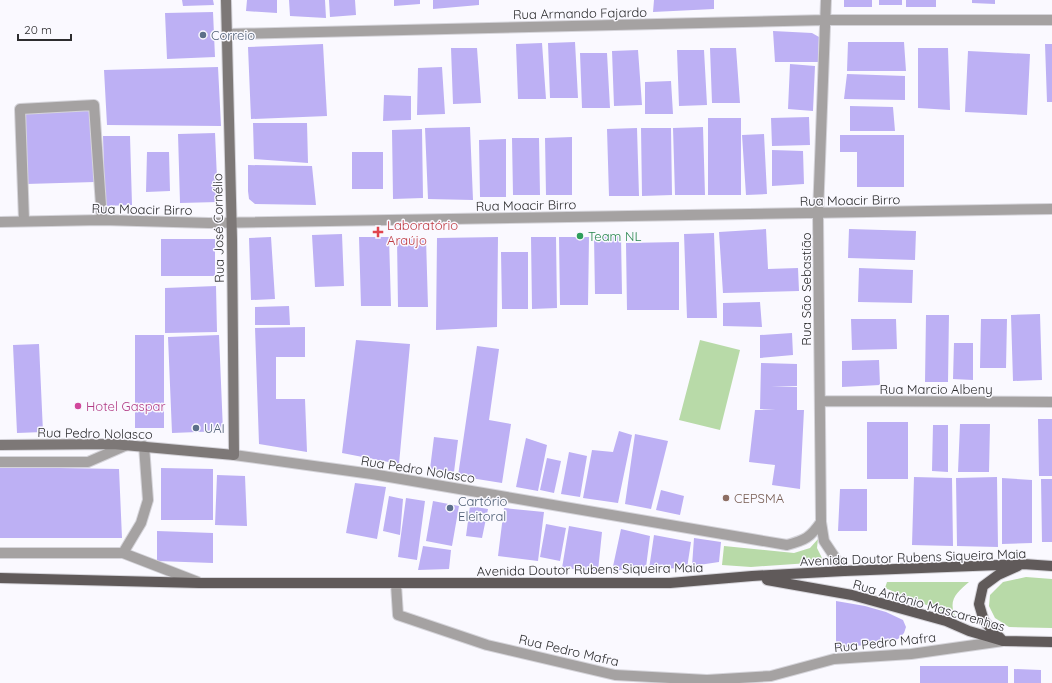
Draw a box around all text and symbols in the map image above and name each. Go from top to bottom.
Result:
street label: Rua Armando Fajardo [513,4,647,22]
scale bar [18,16,71,42]
text: 20 m [24,22,52,37]
place label: Correio [211,27,255,43]
marker: Correio [198,30,208,40]
street label: Rua José Cornélio [209,173,227,283]
street label: Rua Moacir Birro [799,191,901,209]
street label: Rua Moacir Birro [475,196,577,214]
street label: Rua Moacir Birro [91,200,193,218]
place label: Laboratório Araújo [387,217,458,248]
marker: Laboratório Araújo [372,226,384,238]
place label: Team NL [588,228,641,244]
marker: Team NL [575,231,585,241]
street label: Rua São Sebastião [798,232,814,346]
street label: Rua Marcio Albeny [879,381,993,397]
place label: Hotel Gaspar [86,398,165,414]
marker: Hotel Gaspar [73,401,83,411]
place label: UAI [204,420,225,436]
marker: UAI [191,423,201,433]
street label: Rua Pedro Nolasco [37,424,153,442]
street label: Rua Pedro Nolasco [360,452,476,486]
place label: CEPSMA [734,490,785,506]
place label: Cartório Eleitoral [458,493,507,524]
marker: CEPSMA [721,493,731,503]
marker: Cartório Eleitoral [445,503,455,513]
street label: Avenida Doutor Rubens Siqueira Maia [799,545,1027,569]
street label: Avenida Doutor Rubens Siqueira Maia [477,559,703,579]
street label: Rua Antônio Mascarenhas [851,576,1007,634]
street label: Rua Pedro Mafra [833,629,937,655]
street label: Rua Pedro Mafra [517,631,621,669]

